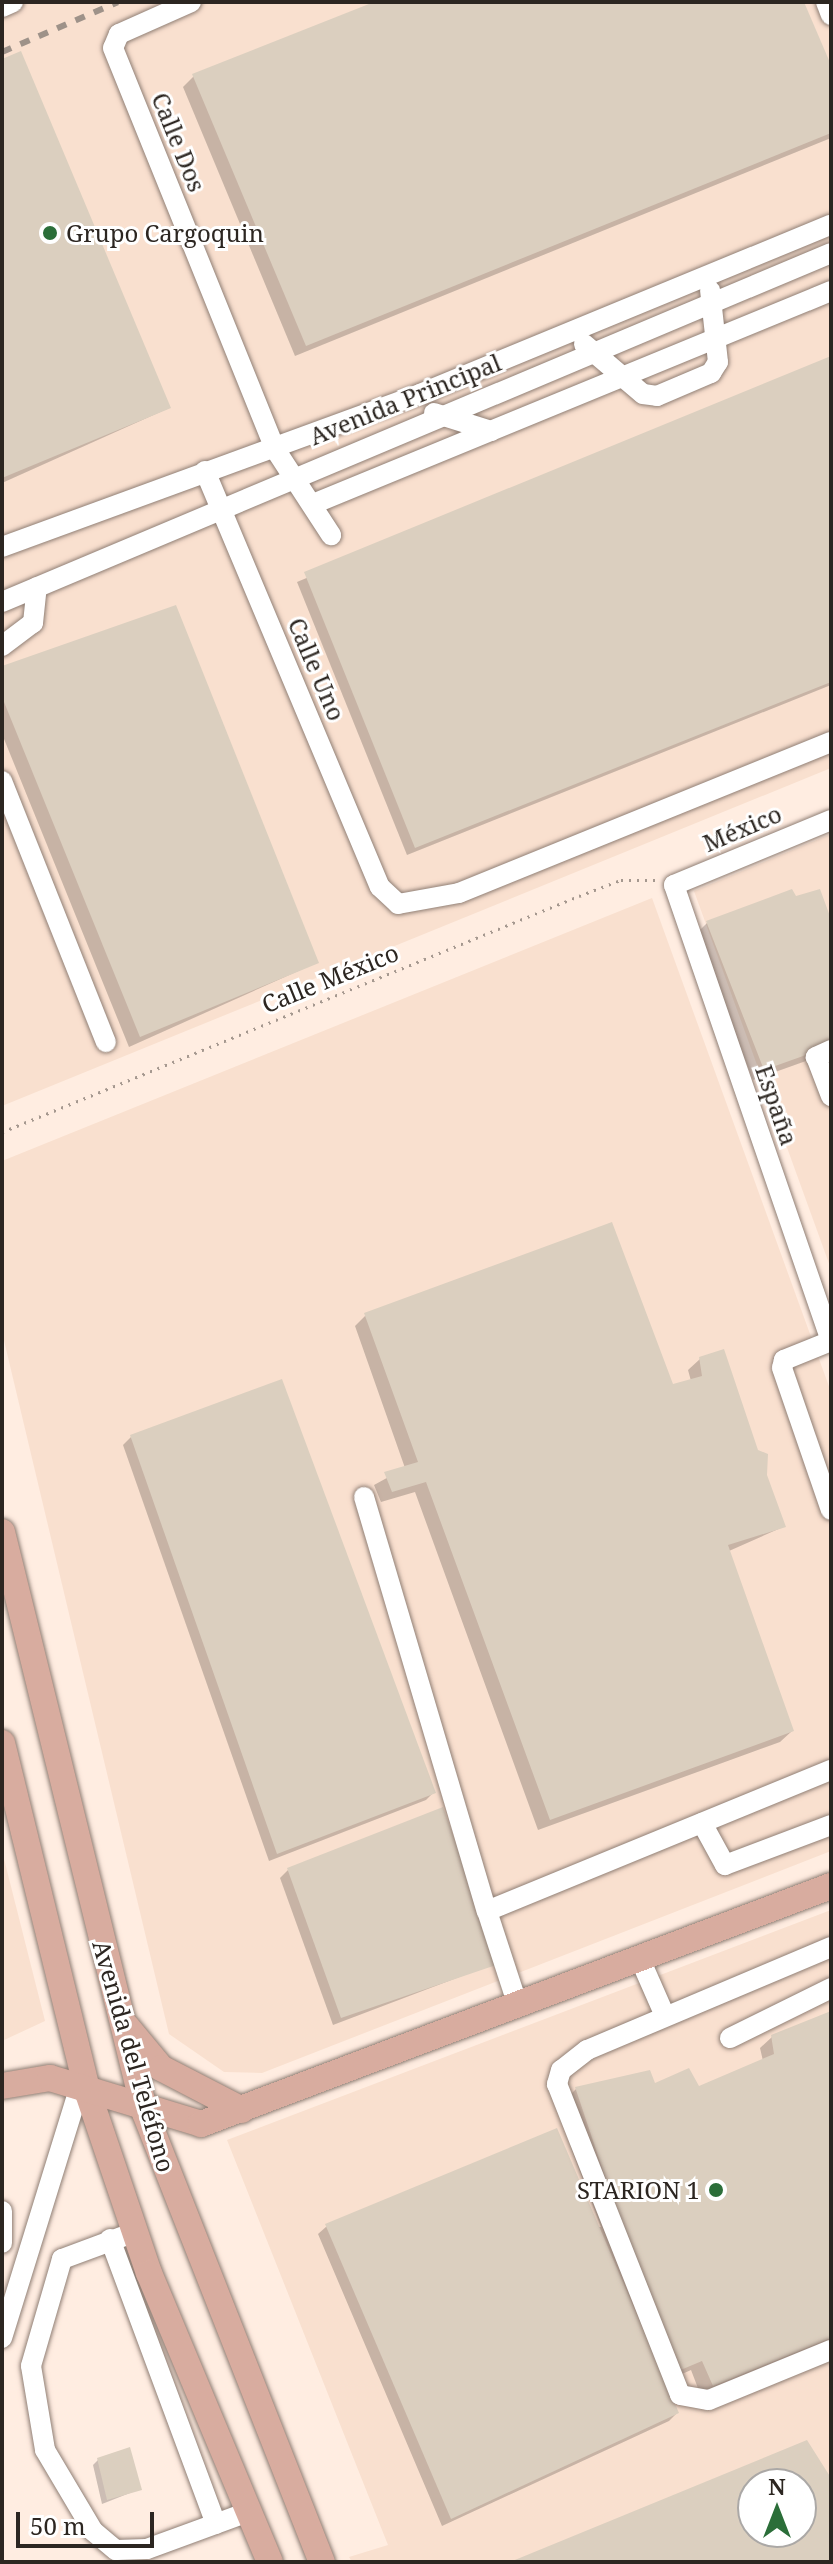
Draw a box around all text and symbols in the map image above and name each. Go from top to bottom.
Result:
street label: Calle Dos [146,88,212,196]
place label: Grupo Cargoquin [66,219,264,247]
marker: Grupo Cargoquin [41,224,59,242]
street label: Avenida Principal [305,347,505,451]
street label: Calle Uno [282,613,352,725]
street label: México [698,799,786,857]
street label: Calle México [257,938,403,1018]
street label: España [750,1061,804,1149]
street label: Avenida del Teléfono [87,1937,181,2175]
place label: STARION 1 [577,2176,700,2204]
marker: STARION 1 [707,2181,725,2199]
north arrow [737,2468,817,2548]
text: N [768,2471,786,2501]
scale bar [20,2496,158,2546]
text: 50 m [30,2509,86,2542]

